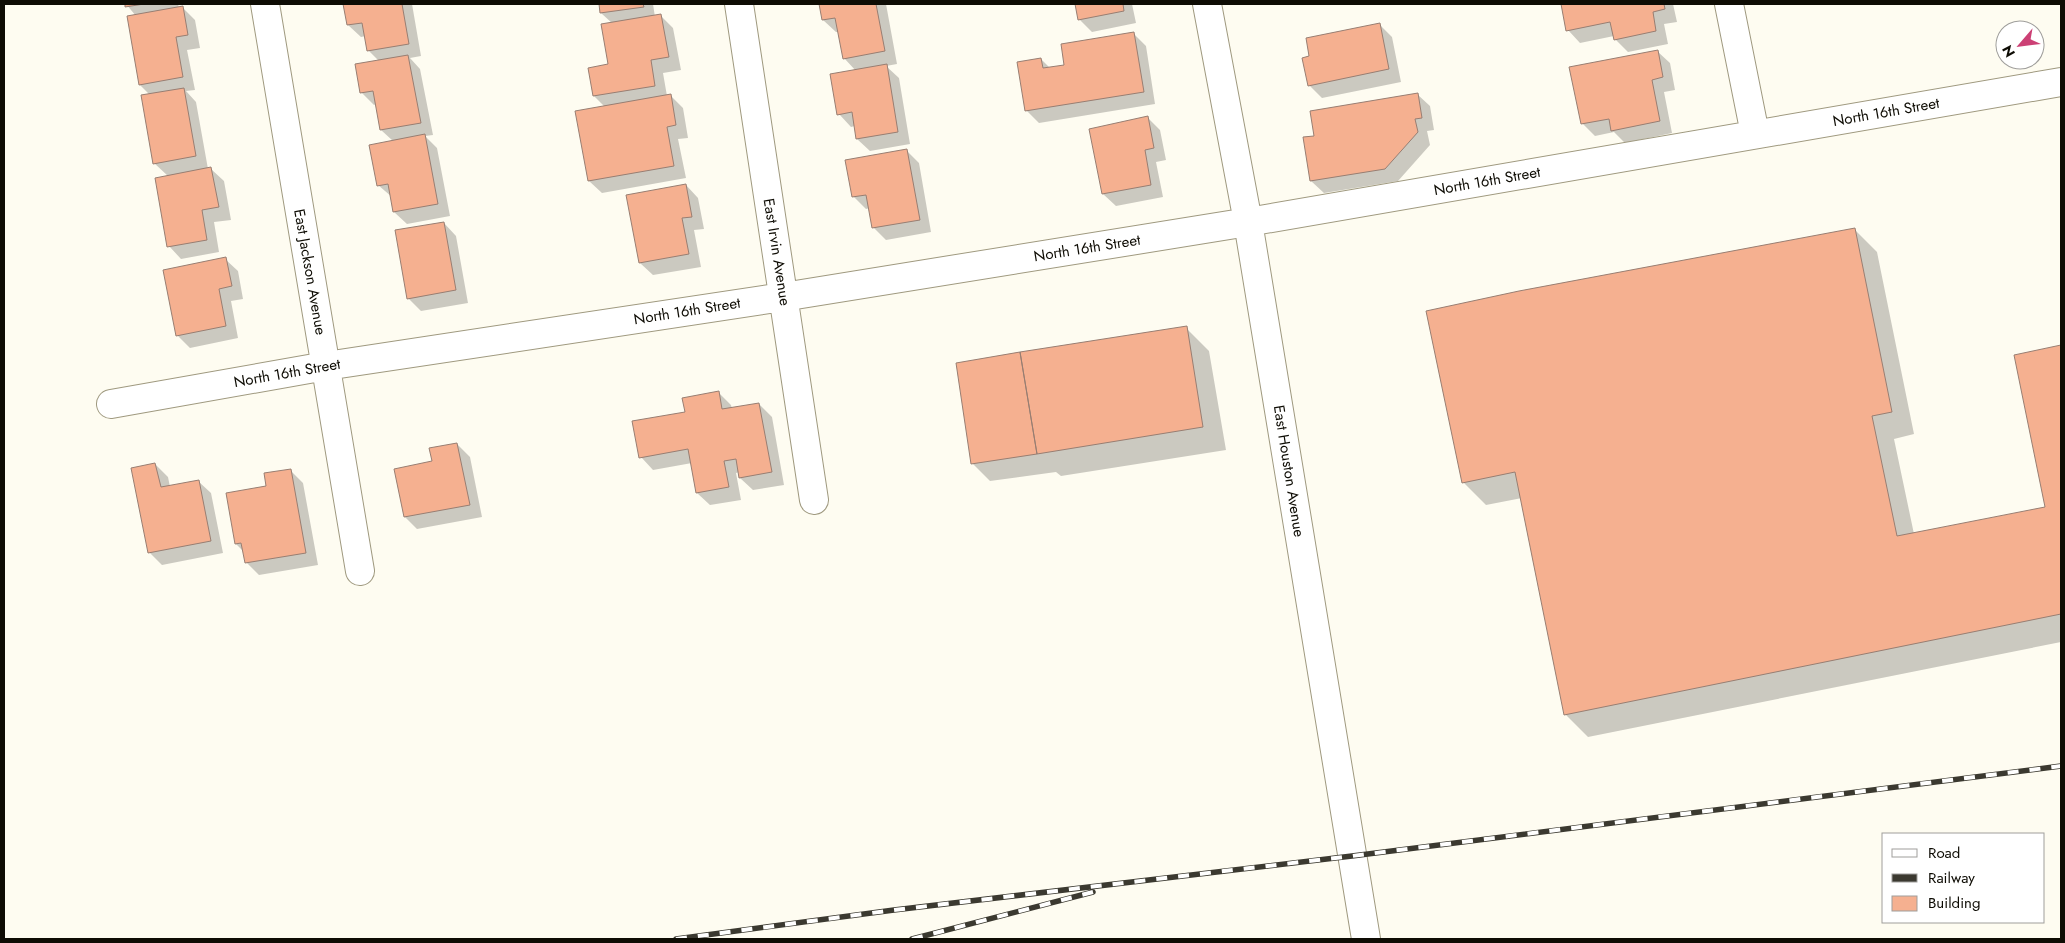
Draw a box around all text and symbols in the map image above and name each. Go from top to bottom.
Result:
north arrow [1995,20,2045,70]
text: N [1997,41,2020,61]
street label: North 16th Street [1831,92,1942,132]
street label: North 16th Street [1432,161,1543,201]
street label: East Irvin Avenue [758,197,796,308]
street label: East Jackson Avenue [288,207,332,337]
street label: North 16th Street [1032,229,1142,267]
street label: North 16th Street [632,292,742,330]
street label: North 16th Street [232,353,343,393]
street label: East Houston Avenue [1268,403,1310,539]
legend [1882,833,2045,923]
text: Road [1928,842,1960,864]
text: Railway [1928,867,1975,889]
text: Building [1928,892,1980,914]

